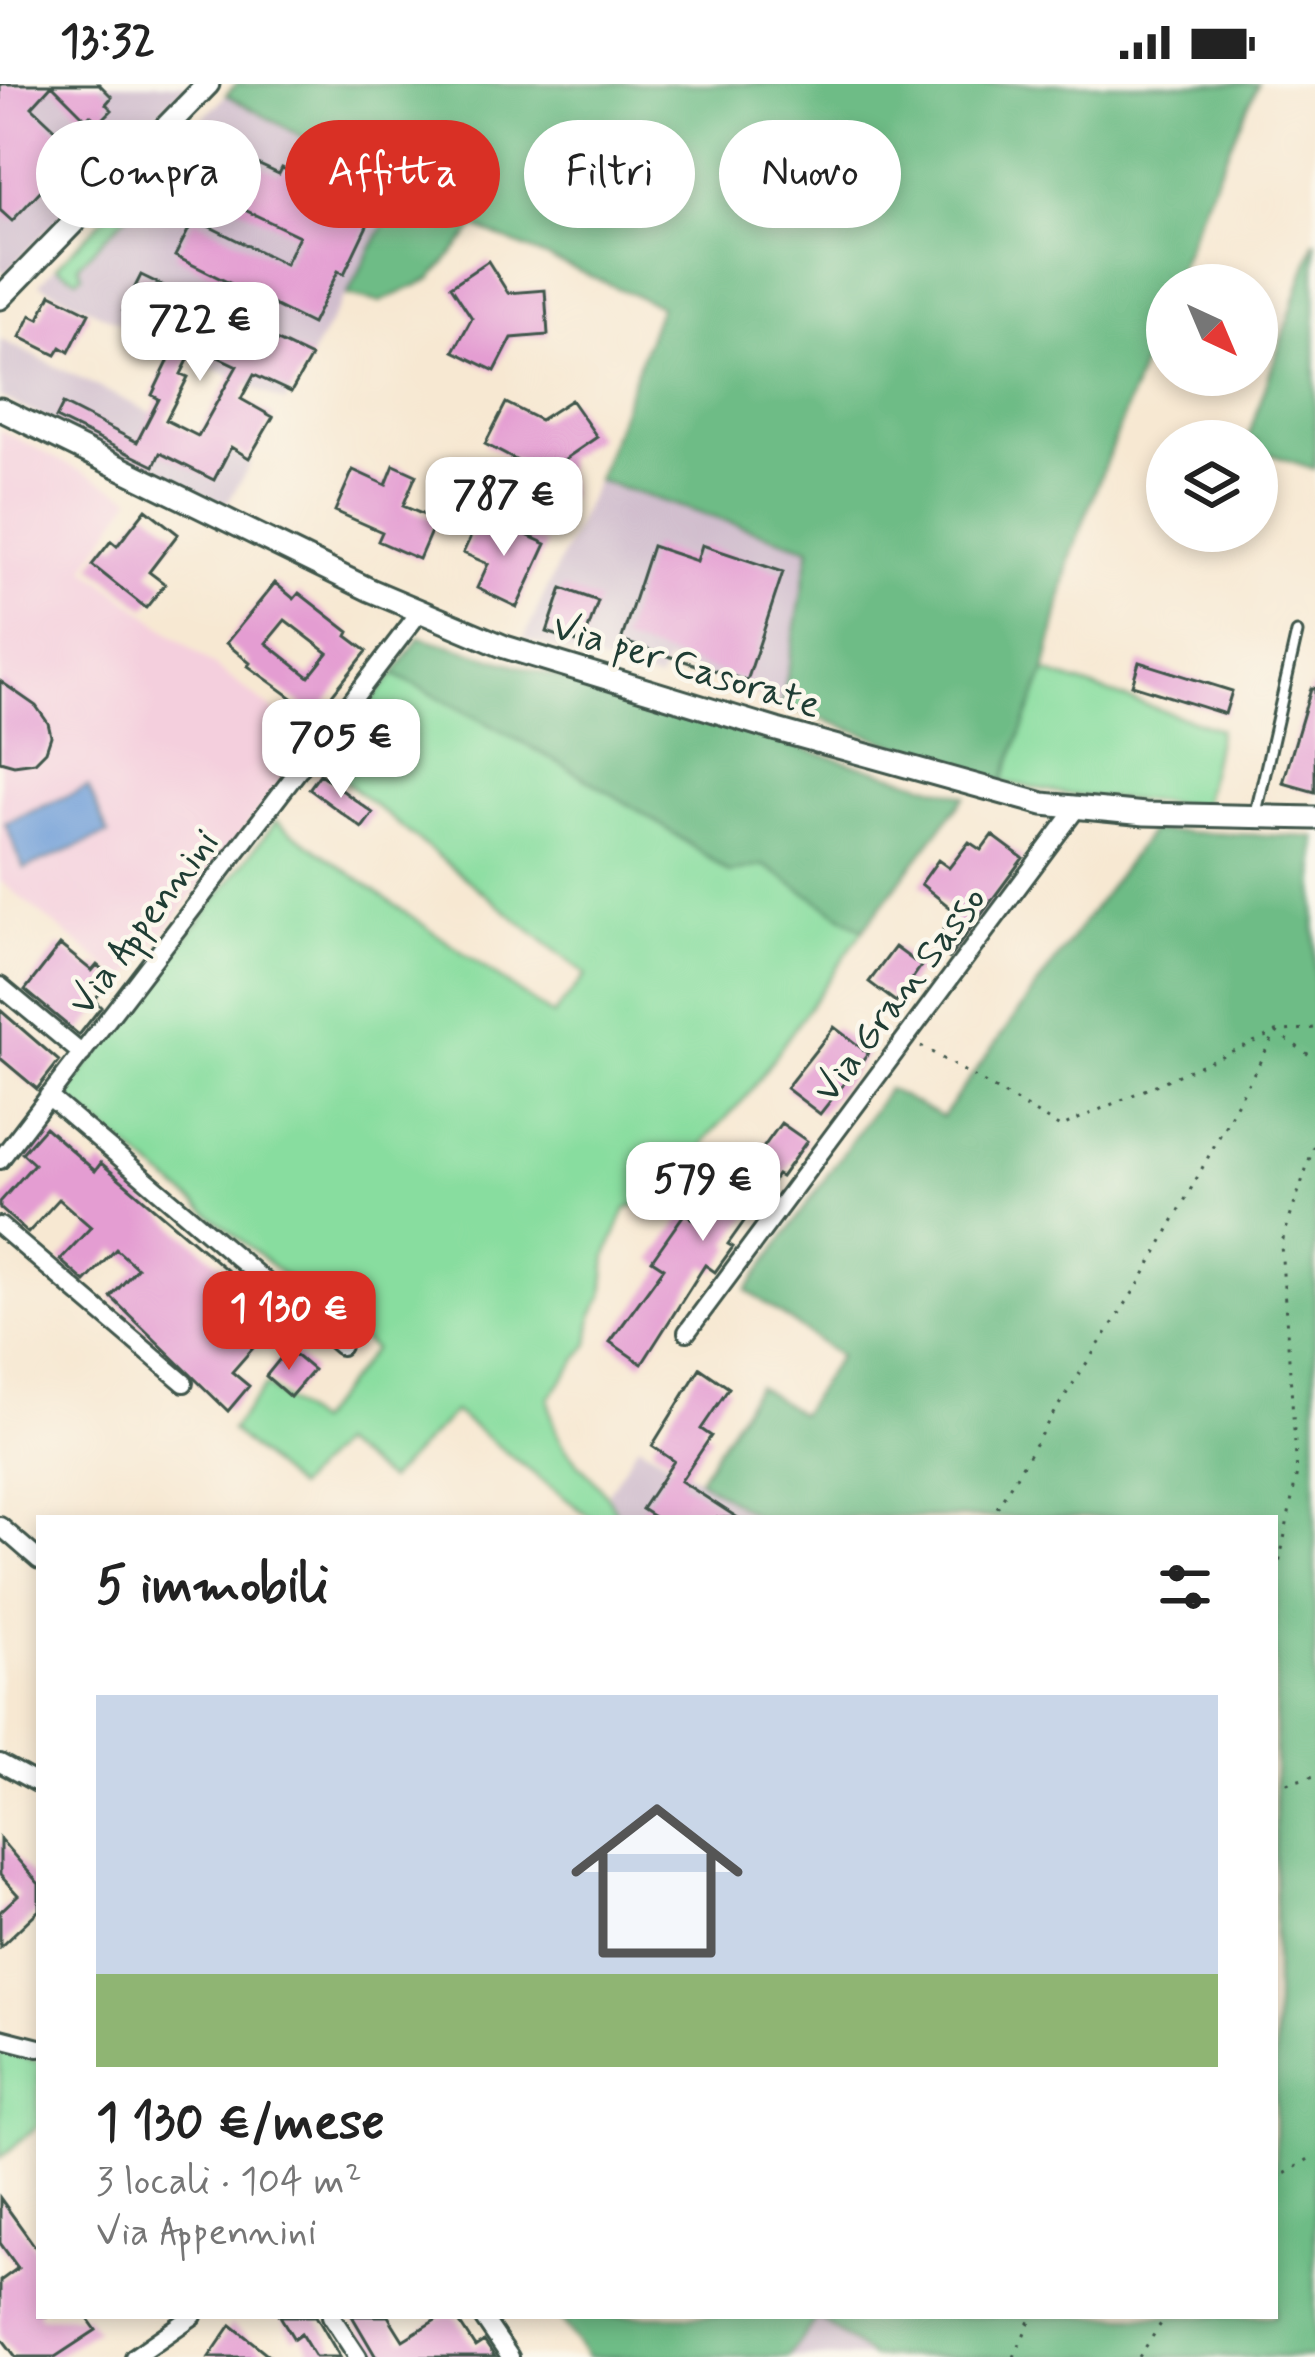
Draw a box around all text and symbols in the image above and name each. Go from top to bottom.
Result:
text: 13:32 [60,13,155,72]
chip: Compra [36,120,261,228]
chip: Affitta [285,120,500,228]
chip: Filtri [524,120,695,228]
chip: Nuovo [719,120,901,228]
north arrow [1146,264,1278,396]
map controls [1146,264,1278,552]
pin: 722 € [116,282,284,384]
text: 722 € [148,295,252,346]
button: layers [1146,420,1278,552]
pin: 787 € [420,457,588,559]
text: 787 € [453,470,555,521]
street label: Via per Casorate [546,602,826,732]
pin: 705 € [257,699,425,801]
text: 705 € [289,712,393,763]
street label: Via Appennini [58,820,234,1028]
street label: Via Gran Sasso [802,876,999,1114]
pin: 579 € [619,1142,787,1244]
text: 579 € [653,1155,753,1206]
pin: 1 130 € [178,1271,400,1373]
text: 1 130 € [230,1284,348,1335]
text: 5 immobili [96,1554,329,1620]
icon: filters [1152,1554,1218,1620]
icon: home [549,1773,765,1989]
text: 1 130 €/mese [96,2091,385,2157]
text: 3 locali · 104 m² [96,2157,362,2208]
text: Via Appennini [96,2208,317,2259]

